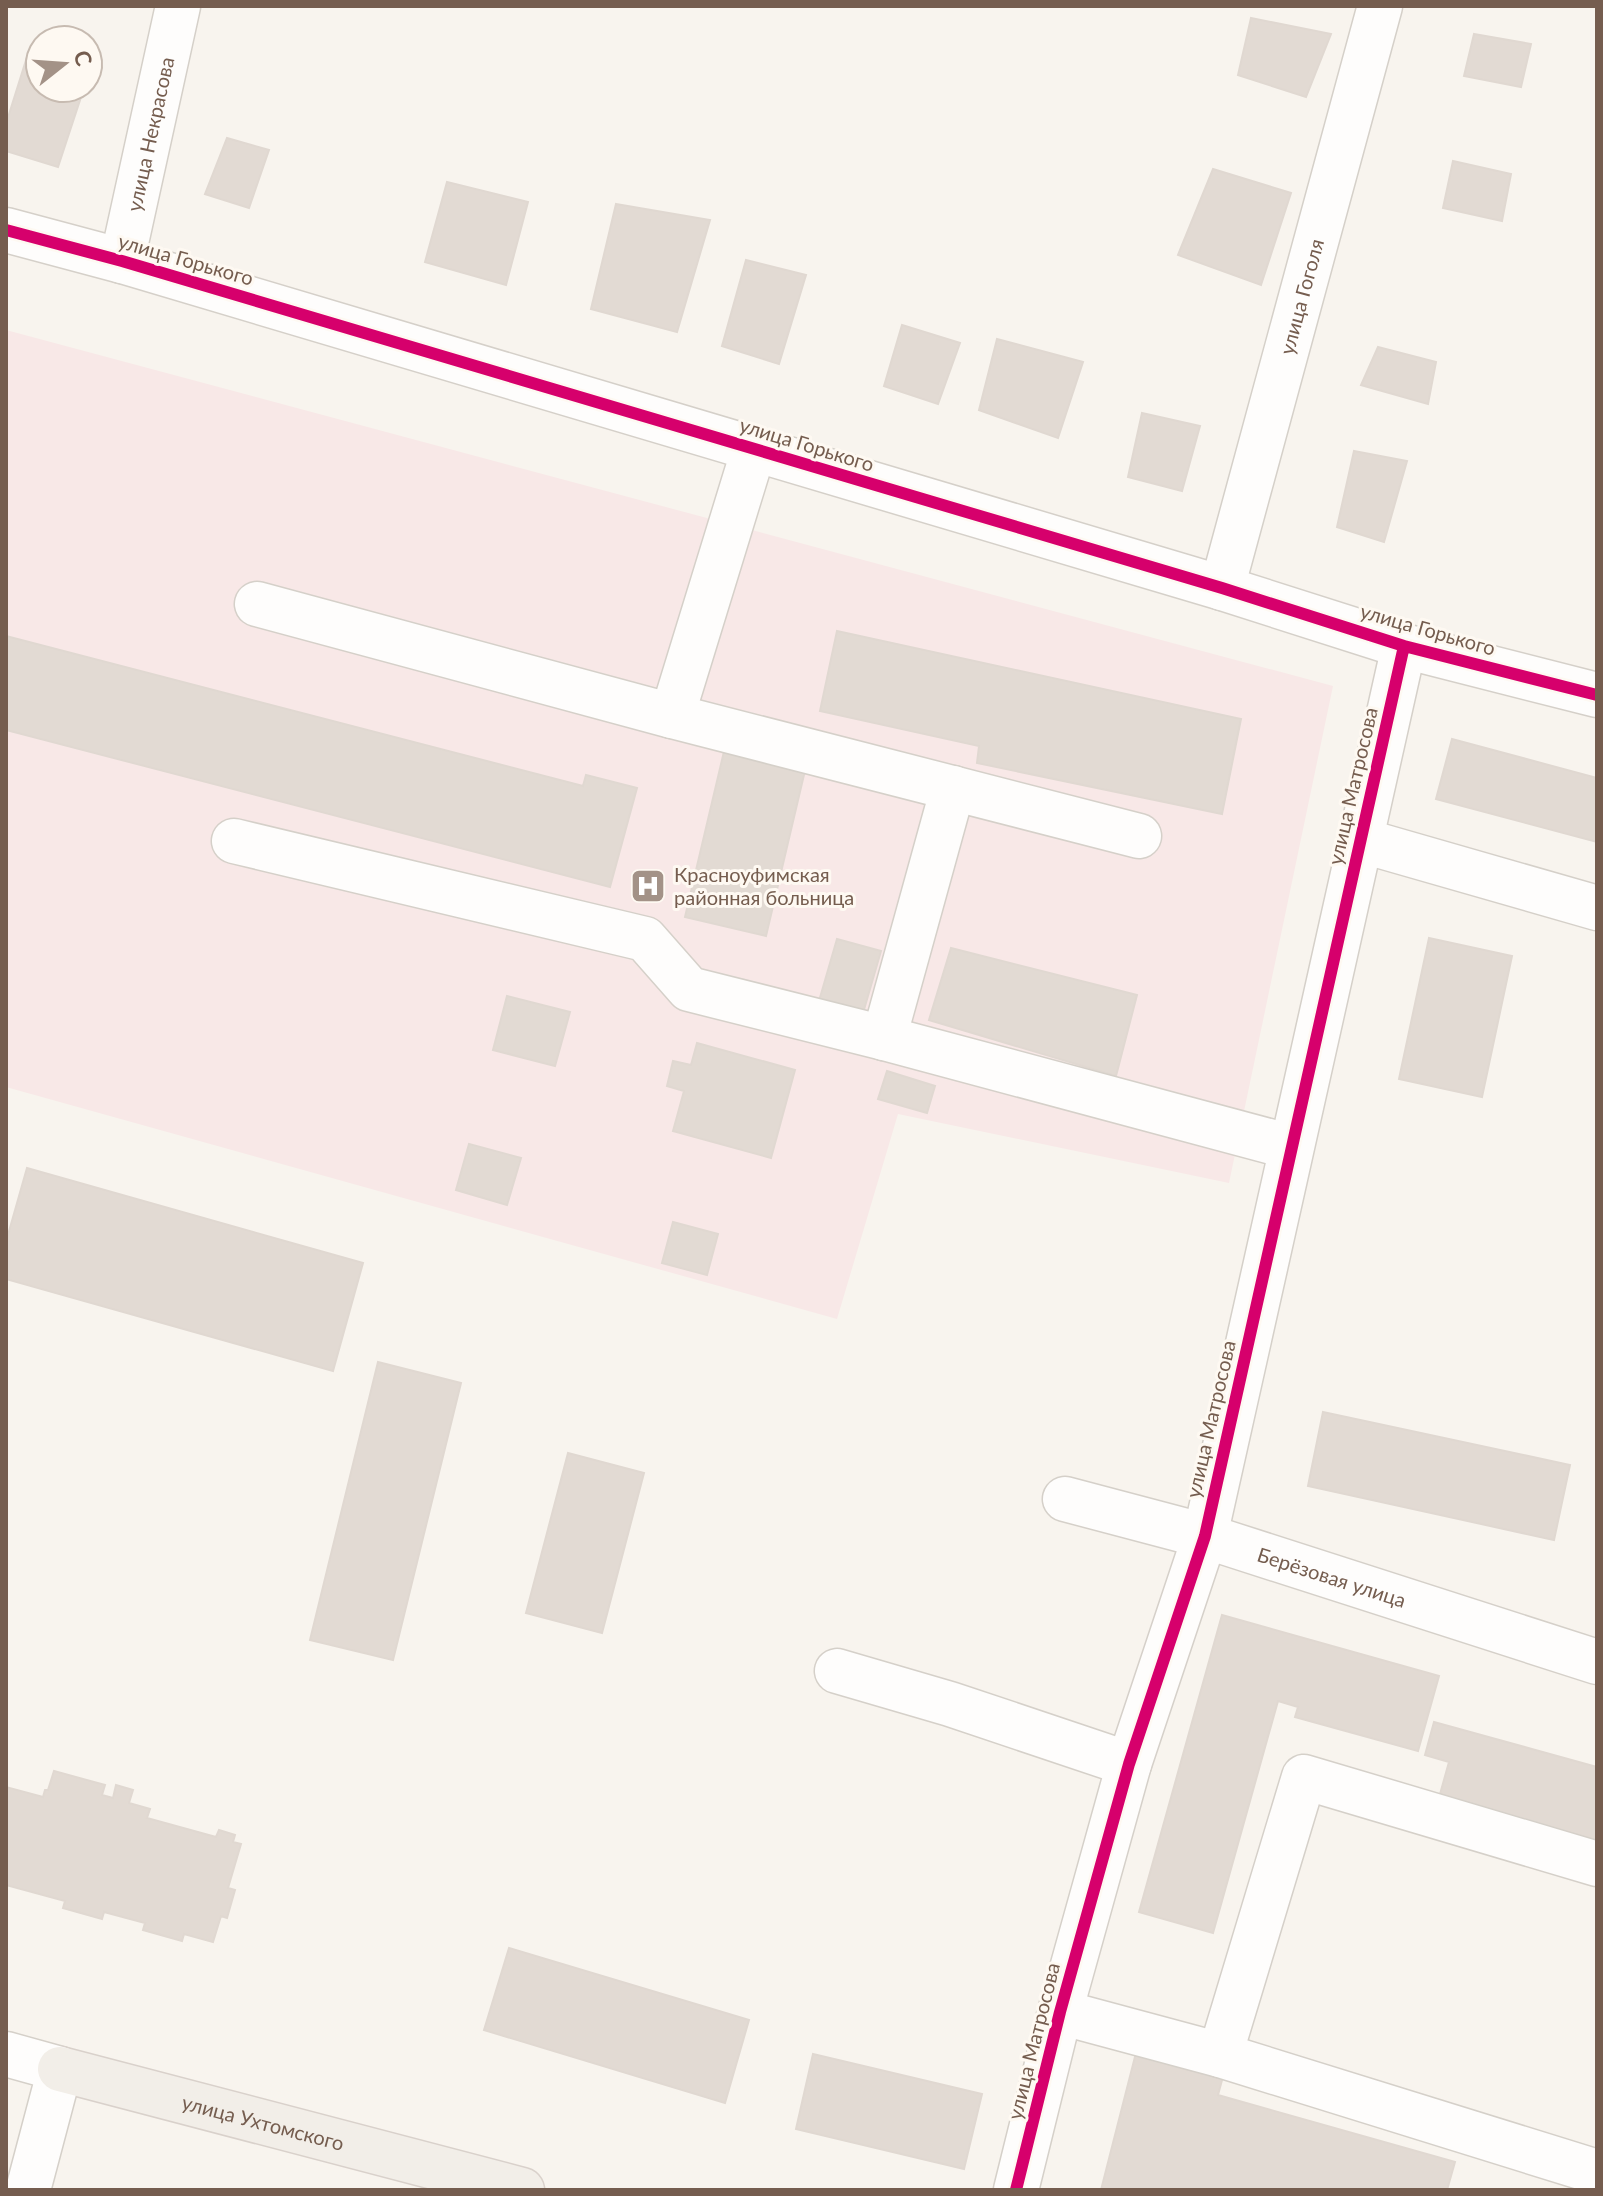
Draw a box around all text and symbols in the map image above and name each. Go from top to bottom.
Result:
north arrow [24,24,104,104]
text: С [69,47,99,69]
street label: улица Некрасова [121,55,178,213]
street label: улица Горького [116,228,256,290]
street label: улица Гоголя [1274,236,1328,357]
street label: улица Горького [737,412,877,476]
street label: улица Горького [1358,598,1498,660]
street label: улица Матросова [1322,705,1382,867]
place label: Красноуфимская районная больница [674,862,854,909]
hospital icon: Красноуфимская районная больница [629,867,667,905]
street label: улица Матросова [1180,1338,1240,1500]
street label: Берёзовая улица [1255,1542,1409,1612]
street label: улица Матросова [1002,1960,1064,2122]
street label: улица Ухтомского [179,2089,347,2155]

